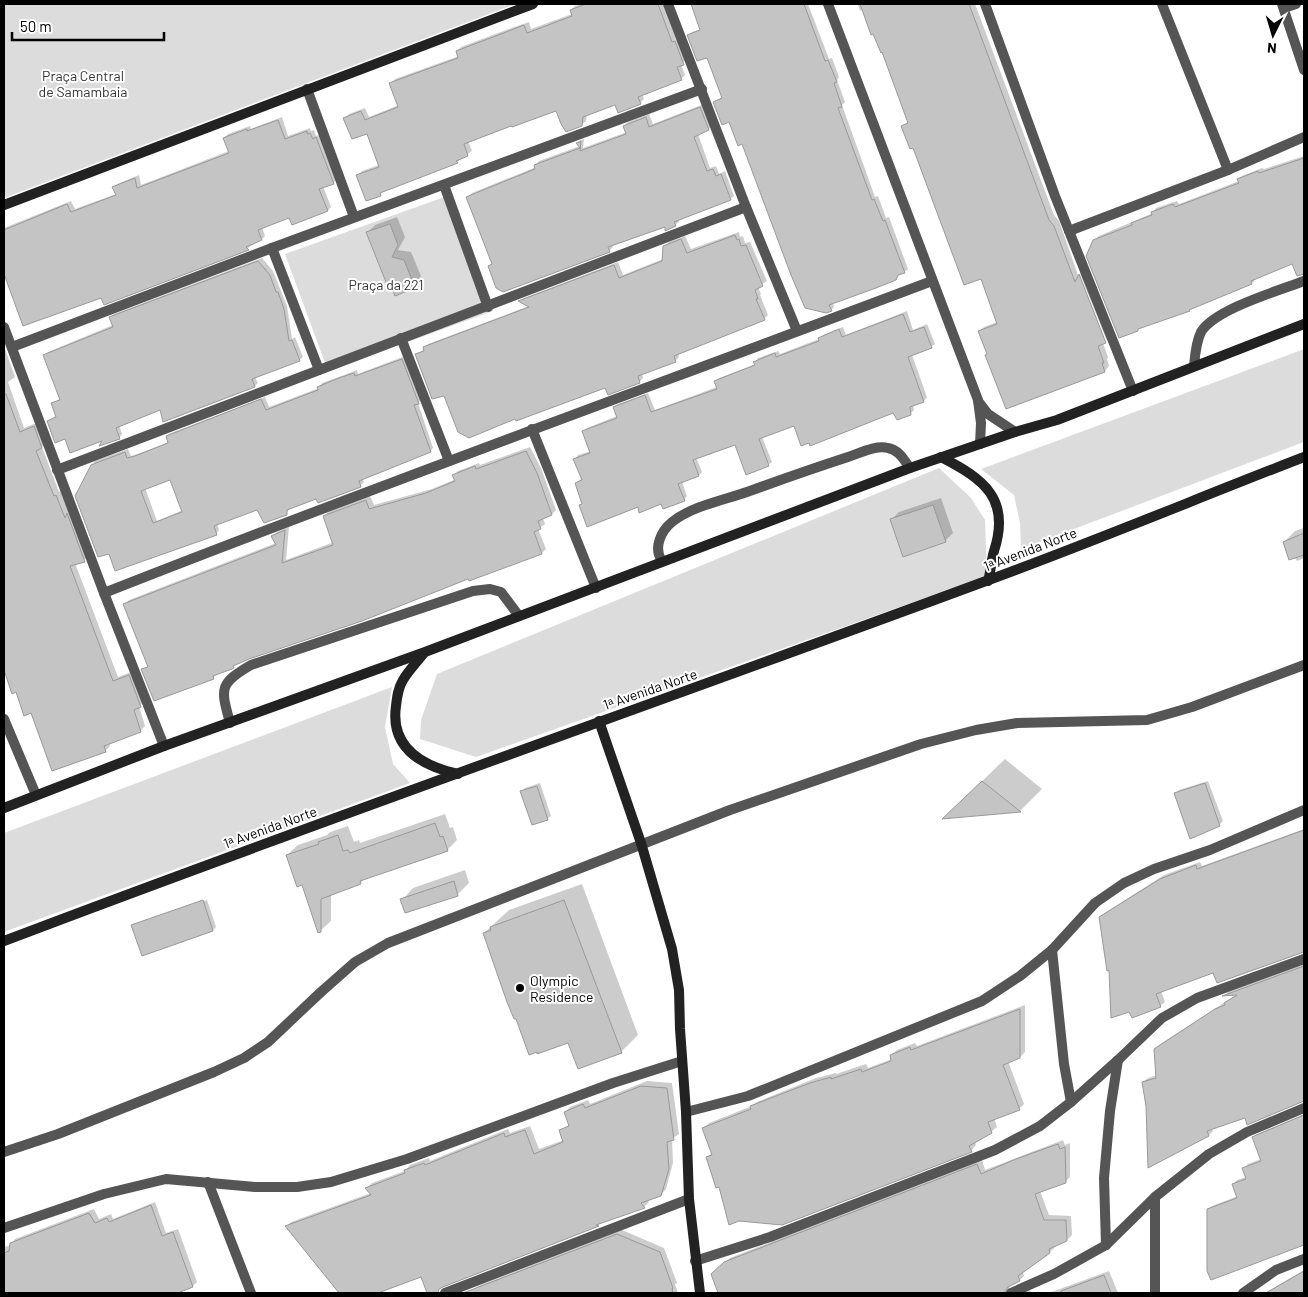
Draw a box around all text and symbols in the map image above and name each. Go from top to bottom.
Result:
scale bar [12,10,165,42]
north arrow [1248,10,1298,60]
text: 50 m [20,17,52,35]
text: N [1266,40,1277,57]
park label: Praça Central de Samambaia [38,67,128,100]
park label: Praça da 221 [348,276,424,293]
street label: 1ᵃ Avenida Norte [981,523,1079,575]
street label: 1ᵃ Avenida Norte [601,665,699,713]
street label: 1ᵃ Avenida Norte [221,802,319,852]
place label: Olympic Residence [530,972,593,1005]
marker: Olympic Residence [514,982,526,994]

